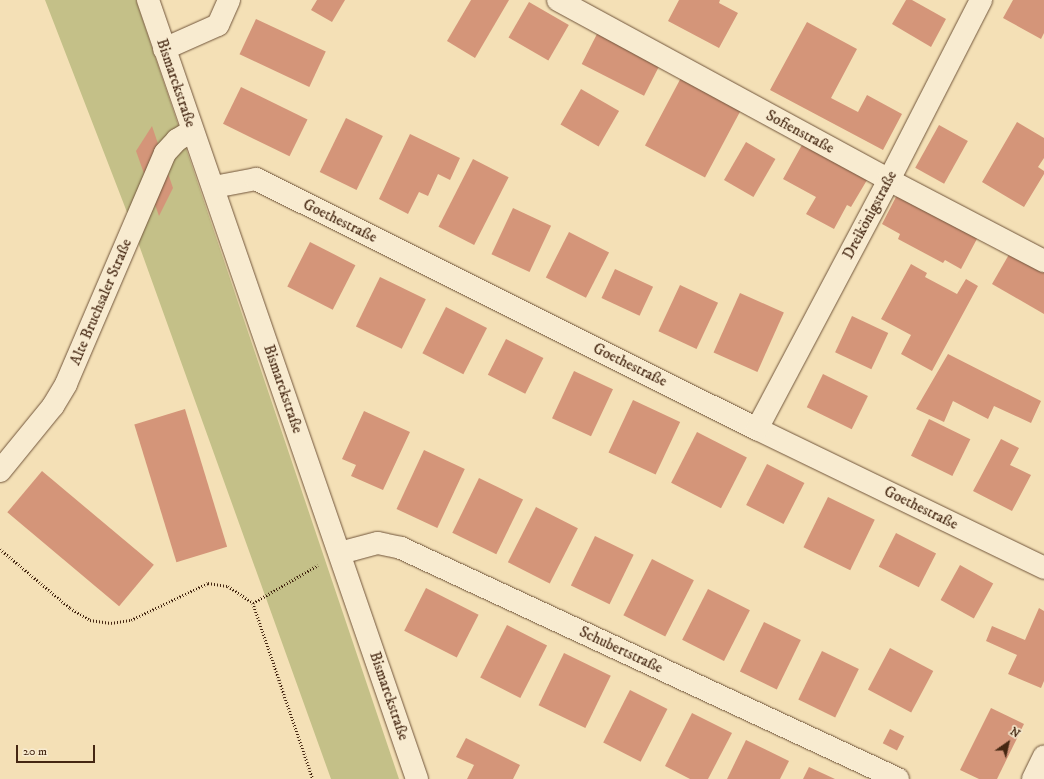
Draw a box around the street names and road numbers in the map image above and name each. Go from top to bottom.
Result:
street label: Bismarckstraße [152,36,200,130]
street label: Sofienstraße [763,107,837,157]
street label: Dreikönigstraße [839,168,901,262]
street label: Goethestraße [300,195,380,247]
street label: Alte Bruchsaler Straße [66,236,136,368]
street label: Goethestraße [590,339,670,391]
street label: Bismarckstraße [259,342,307,436]
street label: Goethestraße [881,482,961,534]
street label: Schubertstraße [576,623,666,677]
street label: Bismarckstraße [365,649,413,743]

